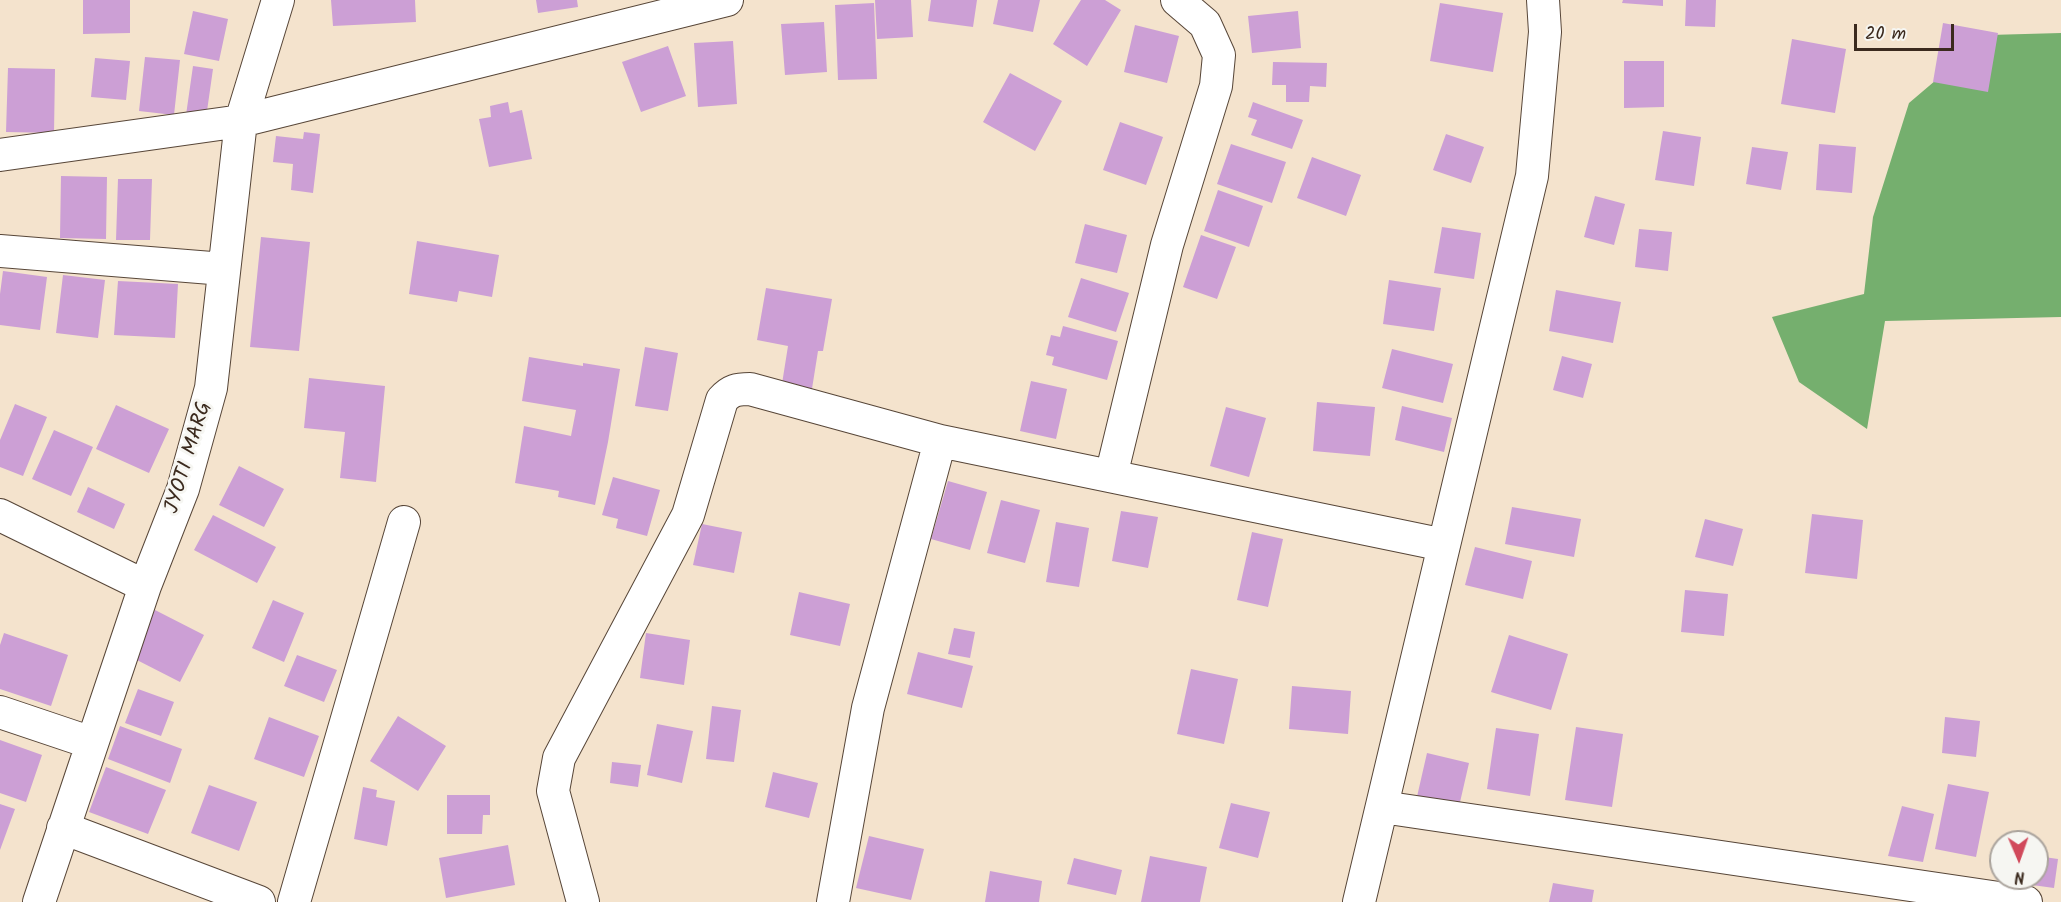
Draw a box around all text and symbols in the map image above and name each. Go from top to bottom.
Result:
scale bar [1857,12,1958,50]
text: 20 m [1865,20,1906,49]
street label: JYOTI MARG [161,399,219,517]
north arrow [1989,830,2049,890]
text: N [2014,864,2025,889]

